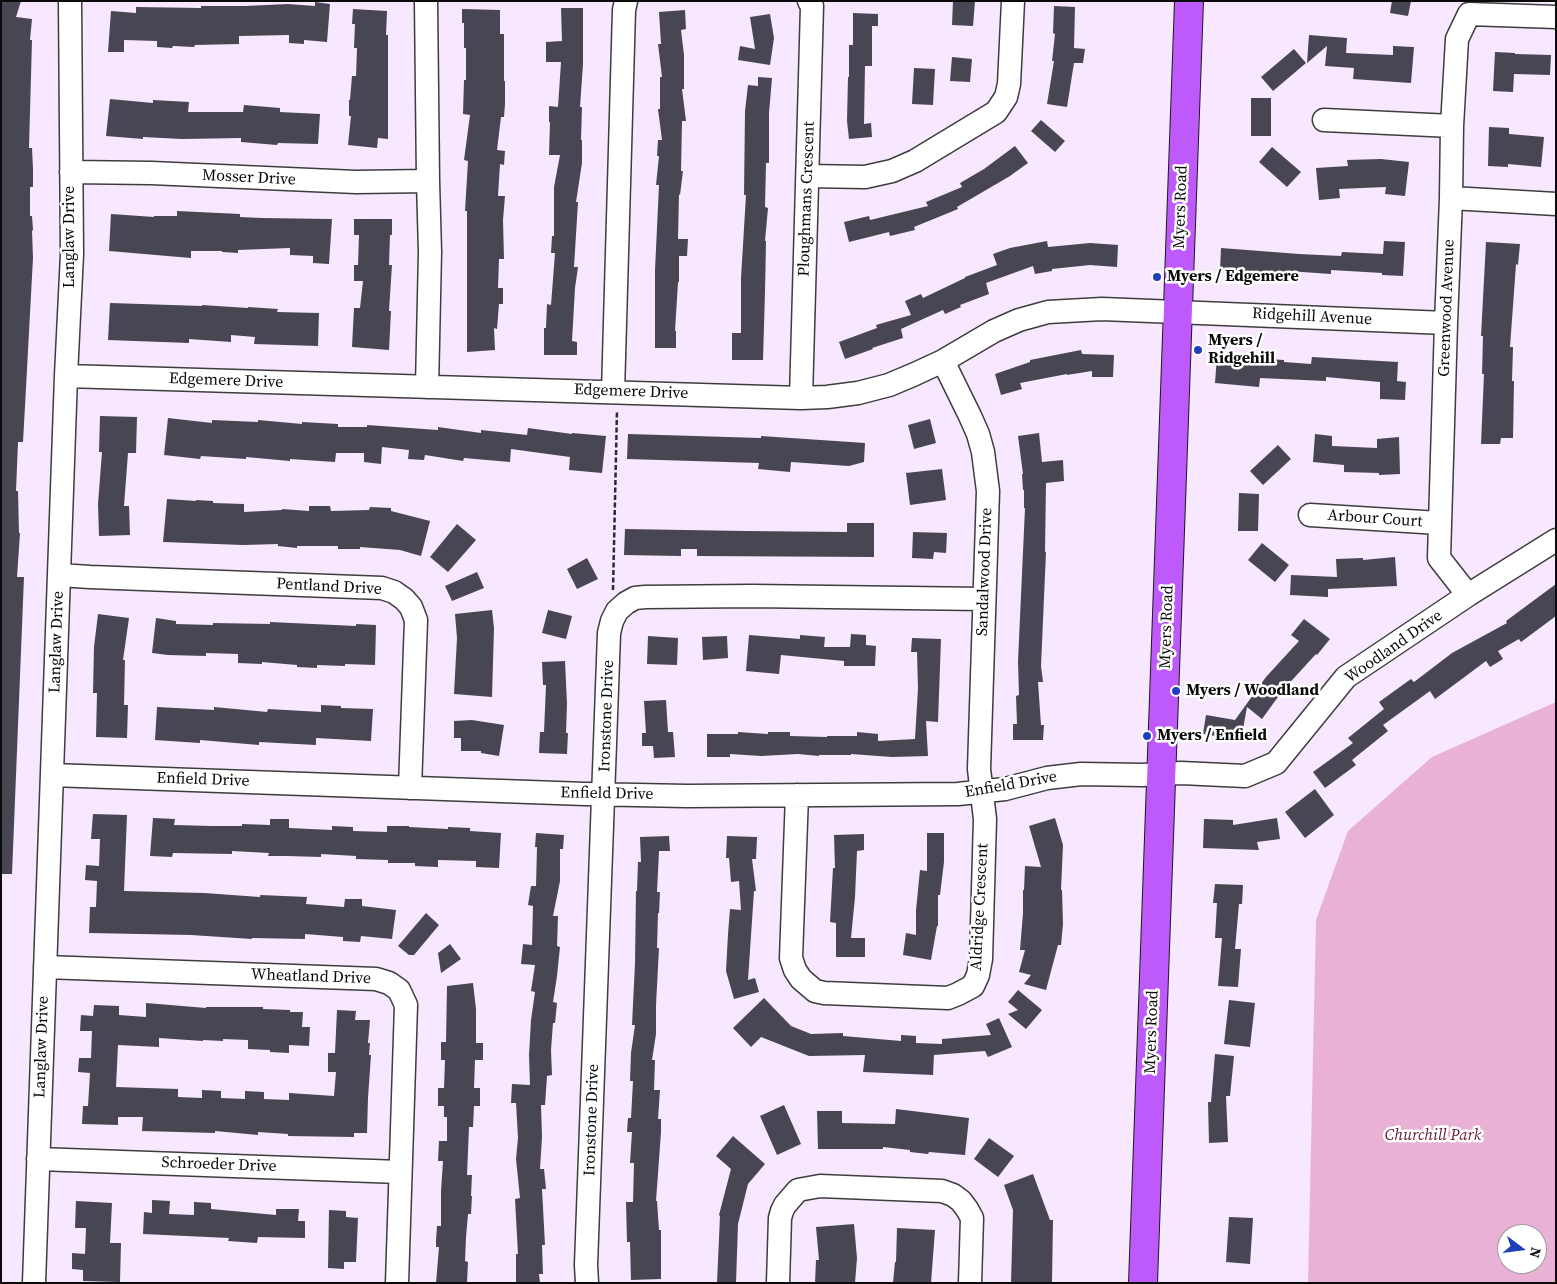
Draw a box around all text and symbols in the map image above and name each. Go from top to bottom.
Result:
street label: Ploughmans Crescent [795,121,819,277]
street label: Myers Road [1170,165,1192,249]
street label: Mosser Drive [202,166,296,190]
street label: Langlaw Drive [60,186,80,288]
street label: Greenwood Avenue [1435,239,1459,377]
place label: Myers / Edgemere [1167,267,1299,287]
marker: Myers / Edgemere [1151,271,1163,283]
street label: Ridgehill Avenue [1251,304,1373,330]
place label: Myers / Ridgehill [1208,331,1275,369]
marker: Myers / Ridgehill [1192,344,1204,356]
street label: Edgemere Drive [168,369,284,393]
street label: Edgemere Drive [573,380,689,404]
street label: Arbour Court [1327,506,1423,532]
street label: Sandalwood Drive [973,507,997,637]
street label: Pentland Drive [276,575,382,599]
street label: Myers Road [1156,585,1178,669]
street label: Langlaw Drive [46,591,68,693]
street label: Woodland Drive [1342,606,1446,688]
street label: Ironstone Drive [595,660,619,772]
place label: Myers / Woodland [1186,681,1319,701]
marker: Myers / Woodland [1170,685,1182,697]
place label: Myers / Enfield [1157,726,1267,746]
marker: Myers / Enfield [1141,730,1153,742]
street label: Enfield Drive [963,767,1059,803]
street label: Enfield Drive [156,769,250,791]
street label: Enfield Drive [560,784,654,804]
street label: Aldridge Crescent [967,843,993,971]
street label: Wheatland Drive [251,965,371,989]
street label: Myers Road [1141,990,1163,1074]
street label: Langlaw Drive [31,996,53,1098]
street label: Ironstone Drive [580,1064,604,1176]
park label: Churchill Park [1385,1126,1481,1146]
street label: Schroeder Drive [161,1153,277,1177]
north arrow [1497,1224,1547,1274]
text: N [1525,1245,1547,1260]

